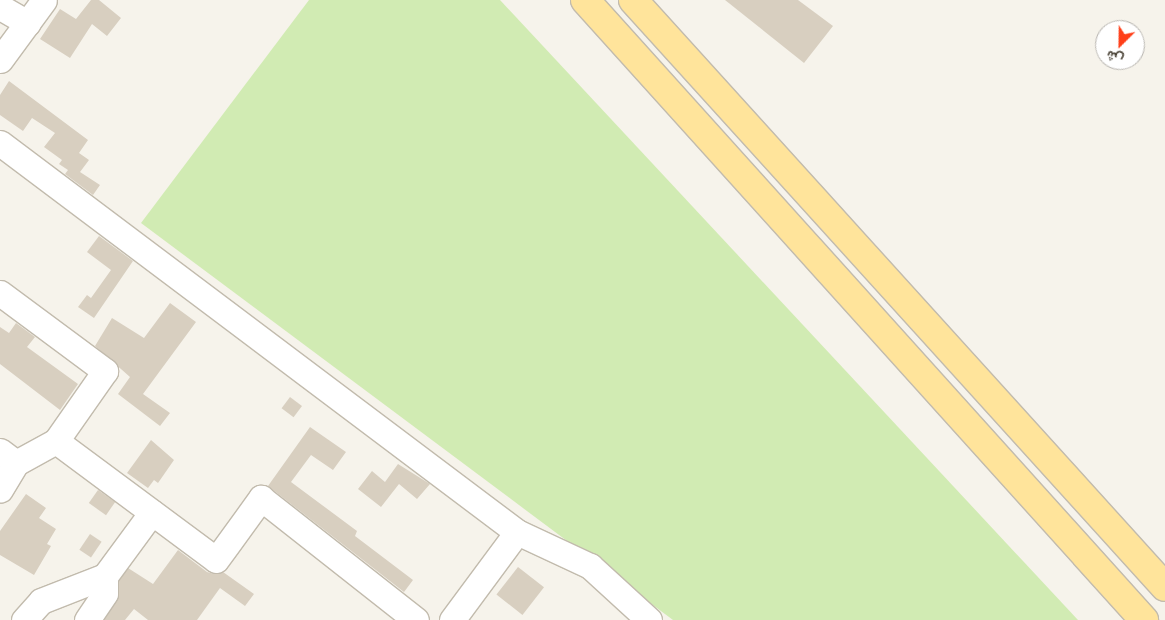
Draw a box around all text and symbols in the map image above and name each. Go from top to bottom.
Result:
north arrow [1095,20,1145,70]
text: ش [1103,47,1125,69]

